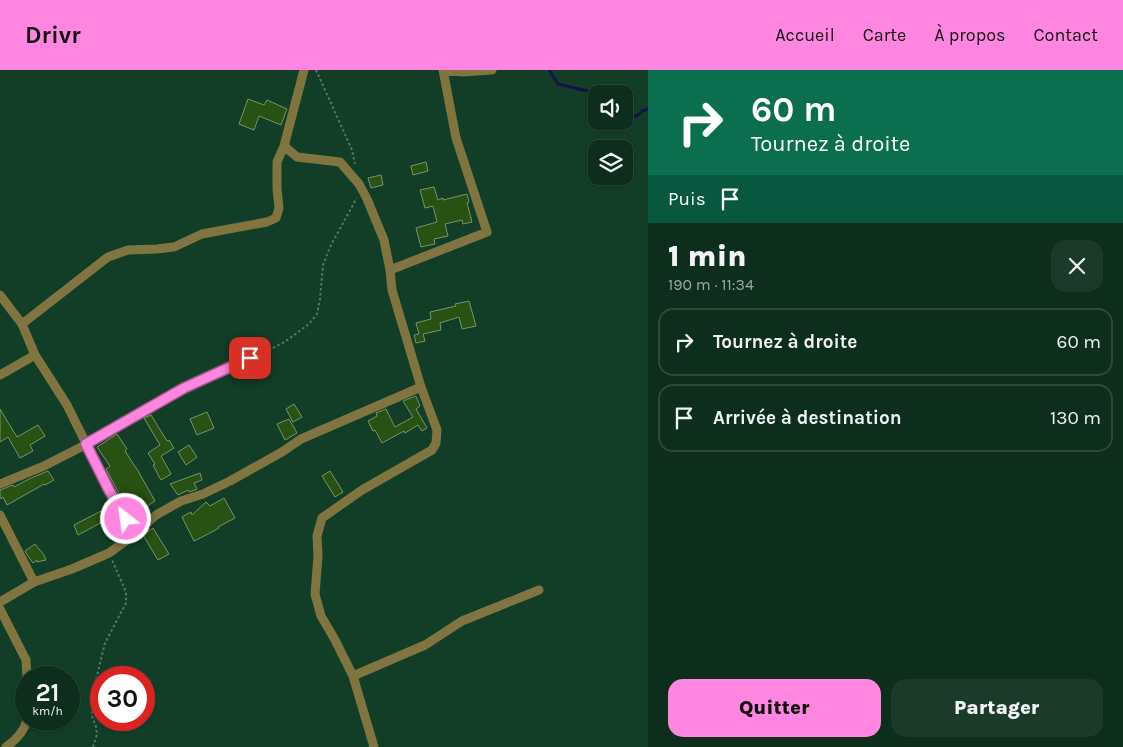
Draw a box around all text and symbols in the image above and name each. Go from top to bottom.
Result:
text: Drivr [25,21,81,49]
text: Accueil [775,24,835,46]
text: Carte [863,24,906,46]
text: À propos [934,24,1006,46]
text: Contact [1034,24,1098,46]
map controls [588,85,633,185]
button: sound [588,85,633,130]
text: 60 m [751,89,836,130]
icon: right [668,90,733,155]
text: Tournez à droite [751,131,910,157]
button: layers [588,140,633,185]
icon: arrive [716,185,744,213]
text: Puis [668,188,706,210]
text: 1 min [668,238,747,274]
button: close [1051,240,1103,292]
text: 190 m · 11:34 [668,275,754,294]
icon: right [670,328,698,356]
text: Tournez à droite [713,331,857,353]
text: 60 m [1057,331,1101,353]
pin [229,337,271,379]
icon: arrive [236,344,264,372]
icon: arrive [670,404,698,432]
text: Arrivée à destination [713,407,902,429]
text: 130 m [1050,407,1101,429]
position arrow [99,492,151,544]
speed limit sign: 30 [90,666,155,731]
text: 21 [35,678,60,707]
button: Quitter [668,679,881,737]
button: Partager [891,679,1103,737]
text: km/h [32,704,63,718]

